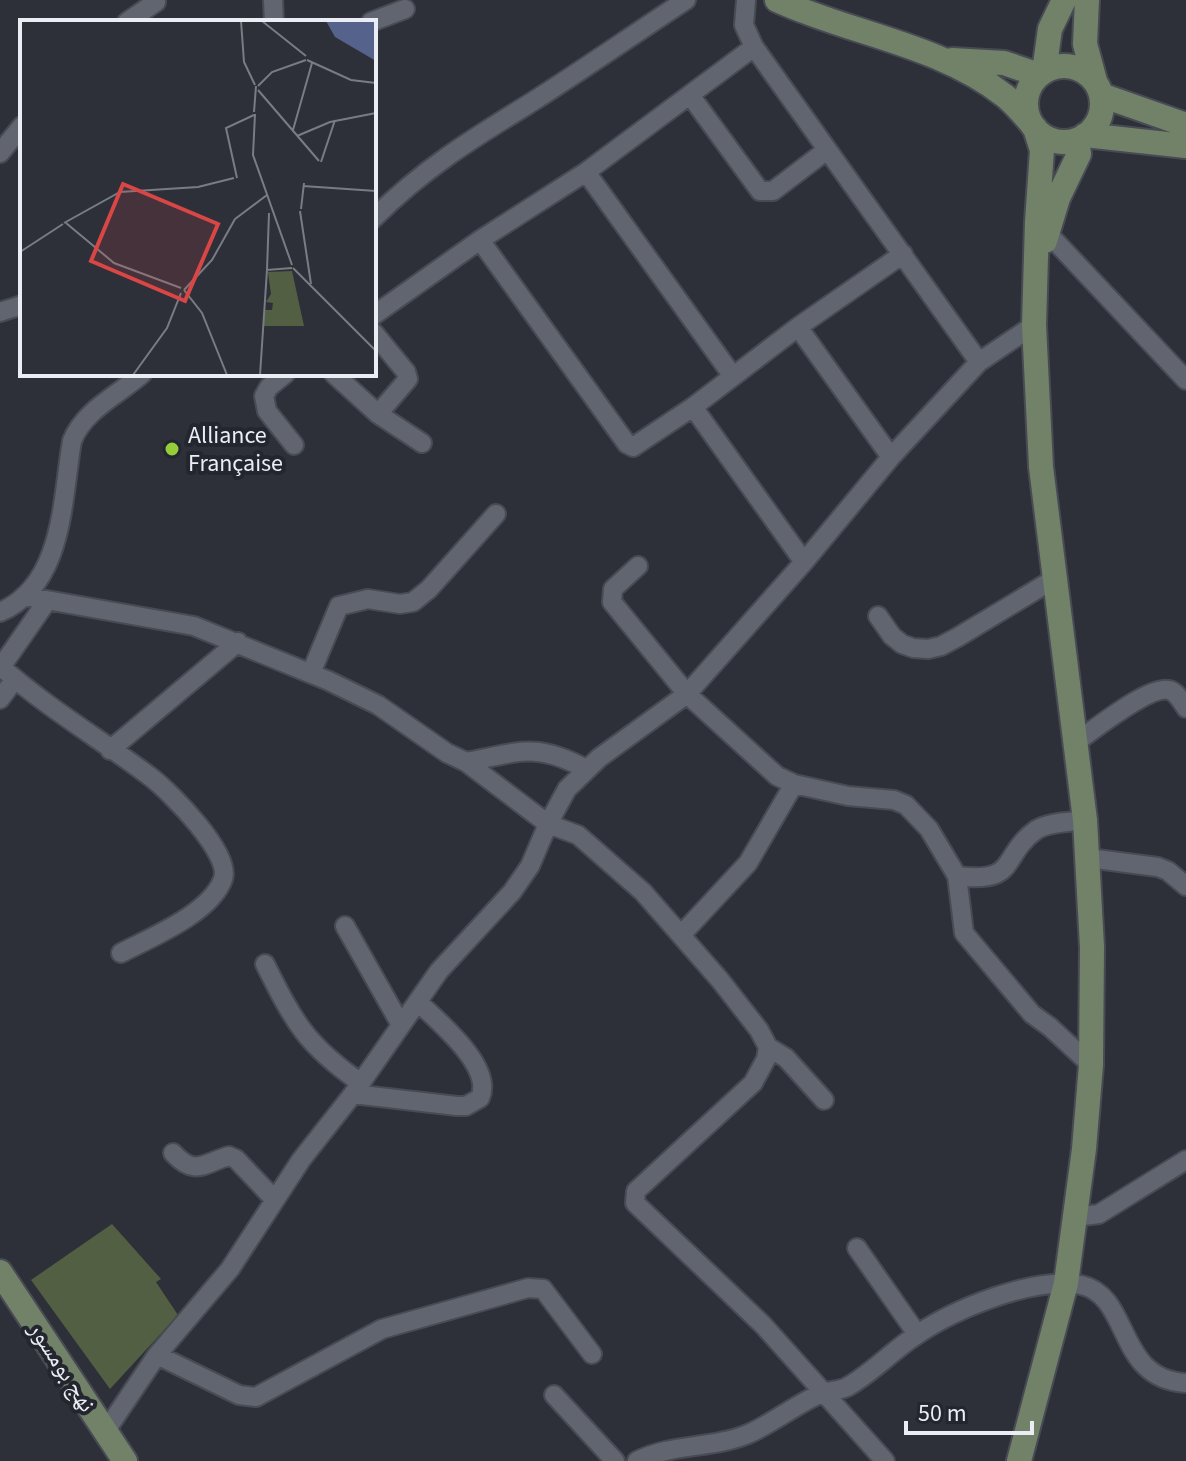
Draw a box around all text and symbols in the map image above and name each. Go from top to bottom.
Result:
inset map [20,20,376,376]
place label: Alliance Française [188,418,283,481]
marker: Alliance Française [163,440,181,458]
street label: نهج بومسور [19,1314,104,1419]
scale bar [906,1385,1032,1435]
text: 50 m [918,1396,967,1431]

